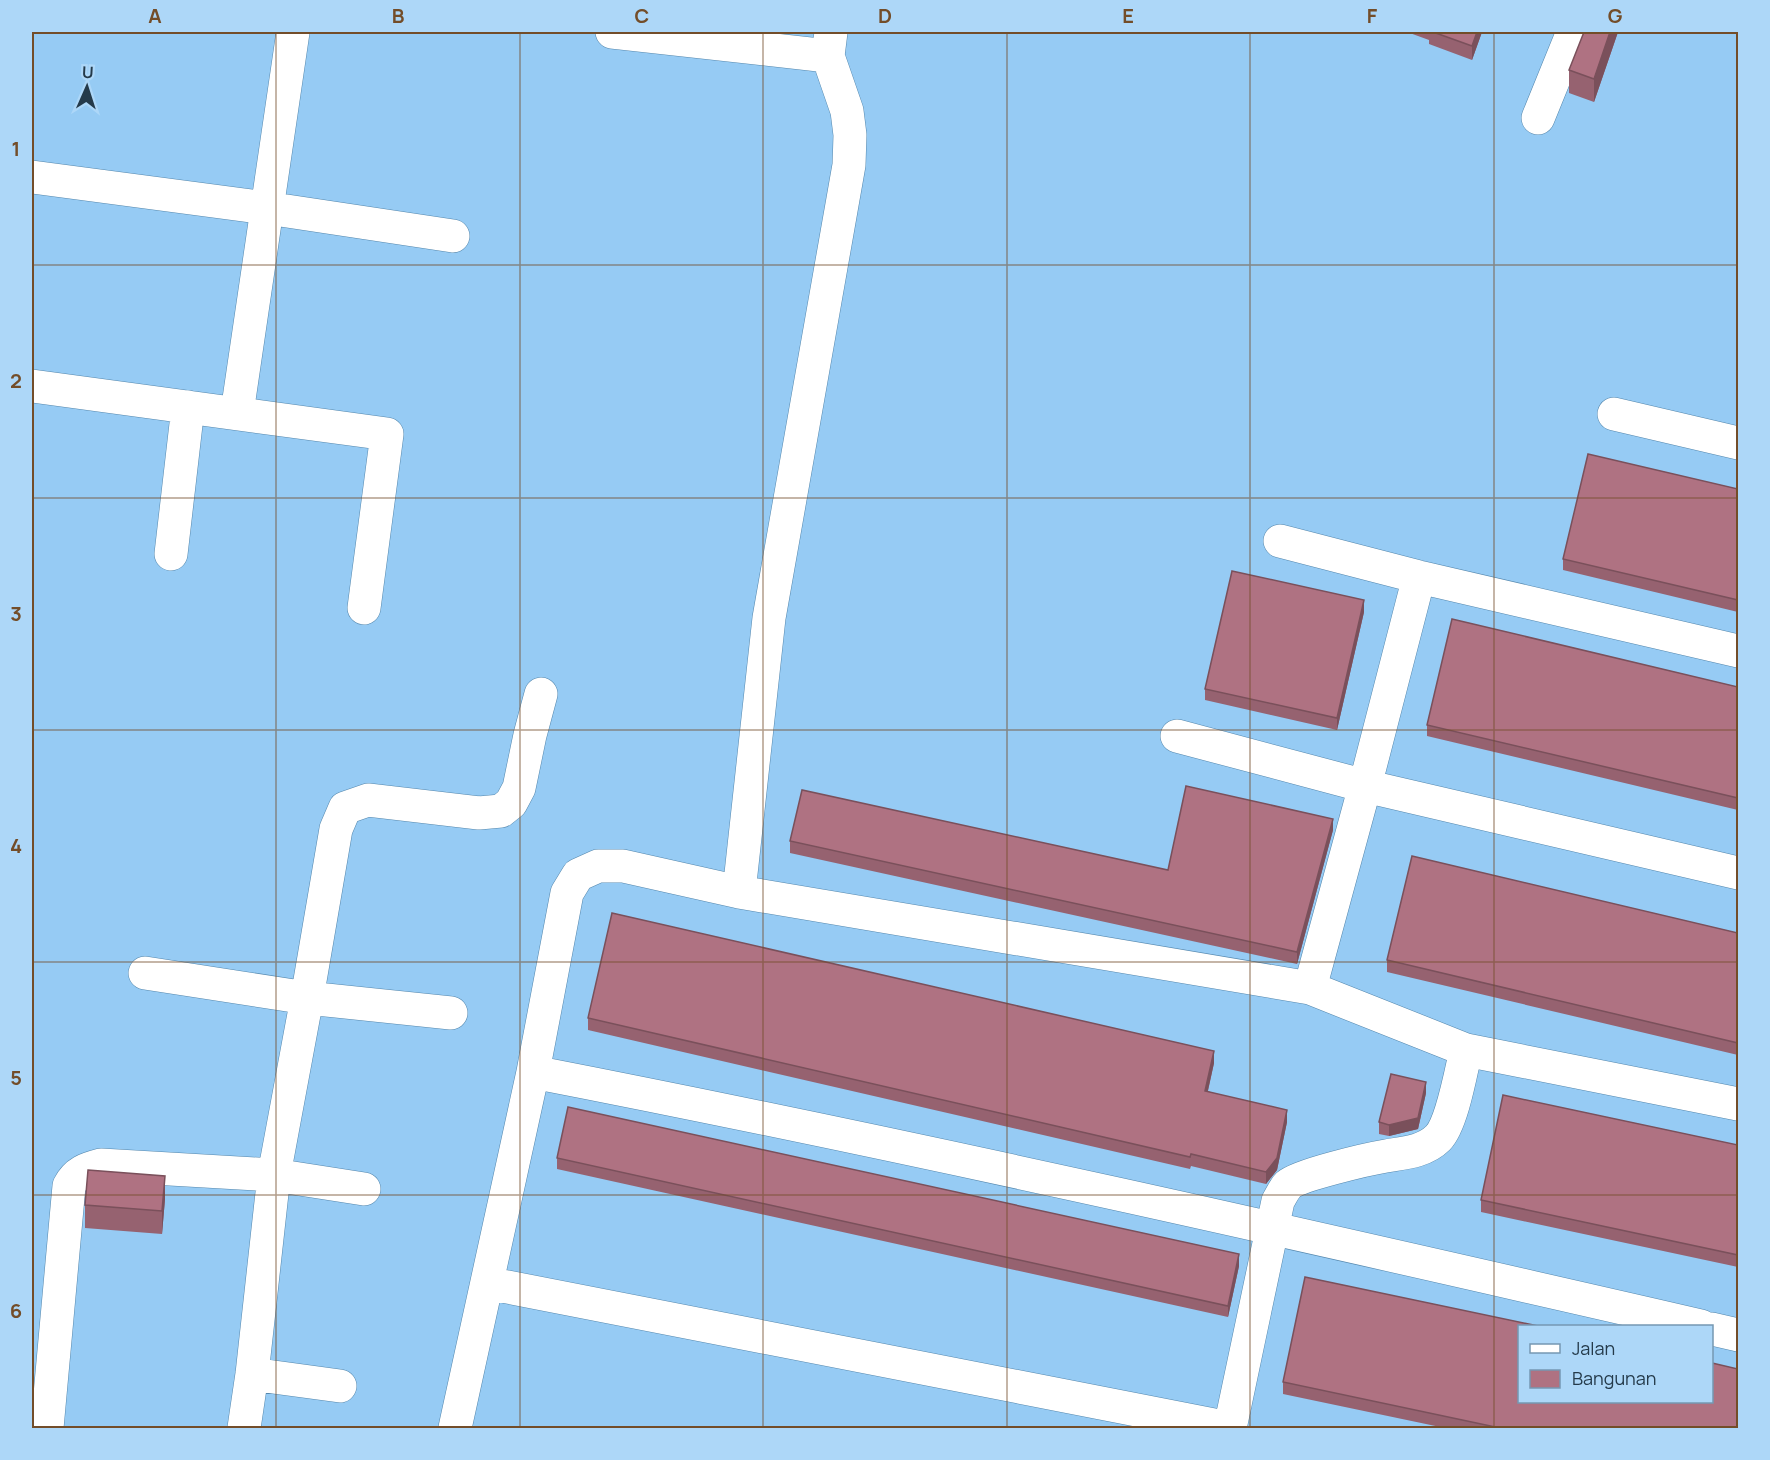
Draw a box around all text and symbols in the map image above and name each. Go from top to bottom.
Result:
text: A [148,2,162,29]
text: B [392,2,405,29]
text: C [635,2,649,29]
text: D [878,2,892,29]
text: E [1122,2,1134,29]
text: F [1367,2,1378,29]
text: G [1608,2,1623,29]
north arrow [57,57,117,117]
text: U [81,61,94,83]
text: 1 [12,135,20,162]
text: 2 [10,367,22,394]
text: 3 [10,600,22,627]
text: 4 [10,832,22,859]
text: 5 [10,1064,22,1091]
text: 6 [10,1297,22,1324]
legend [1518,1325,1713,1403]
text: Jalan [1572,1336,1615,1360]
text: Bangunan [1572,1366,1656,1390]

